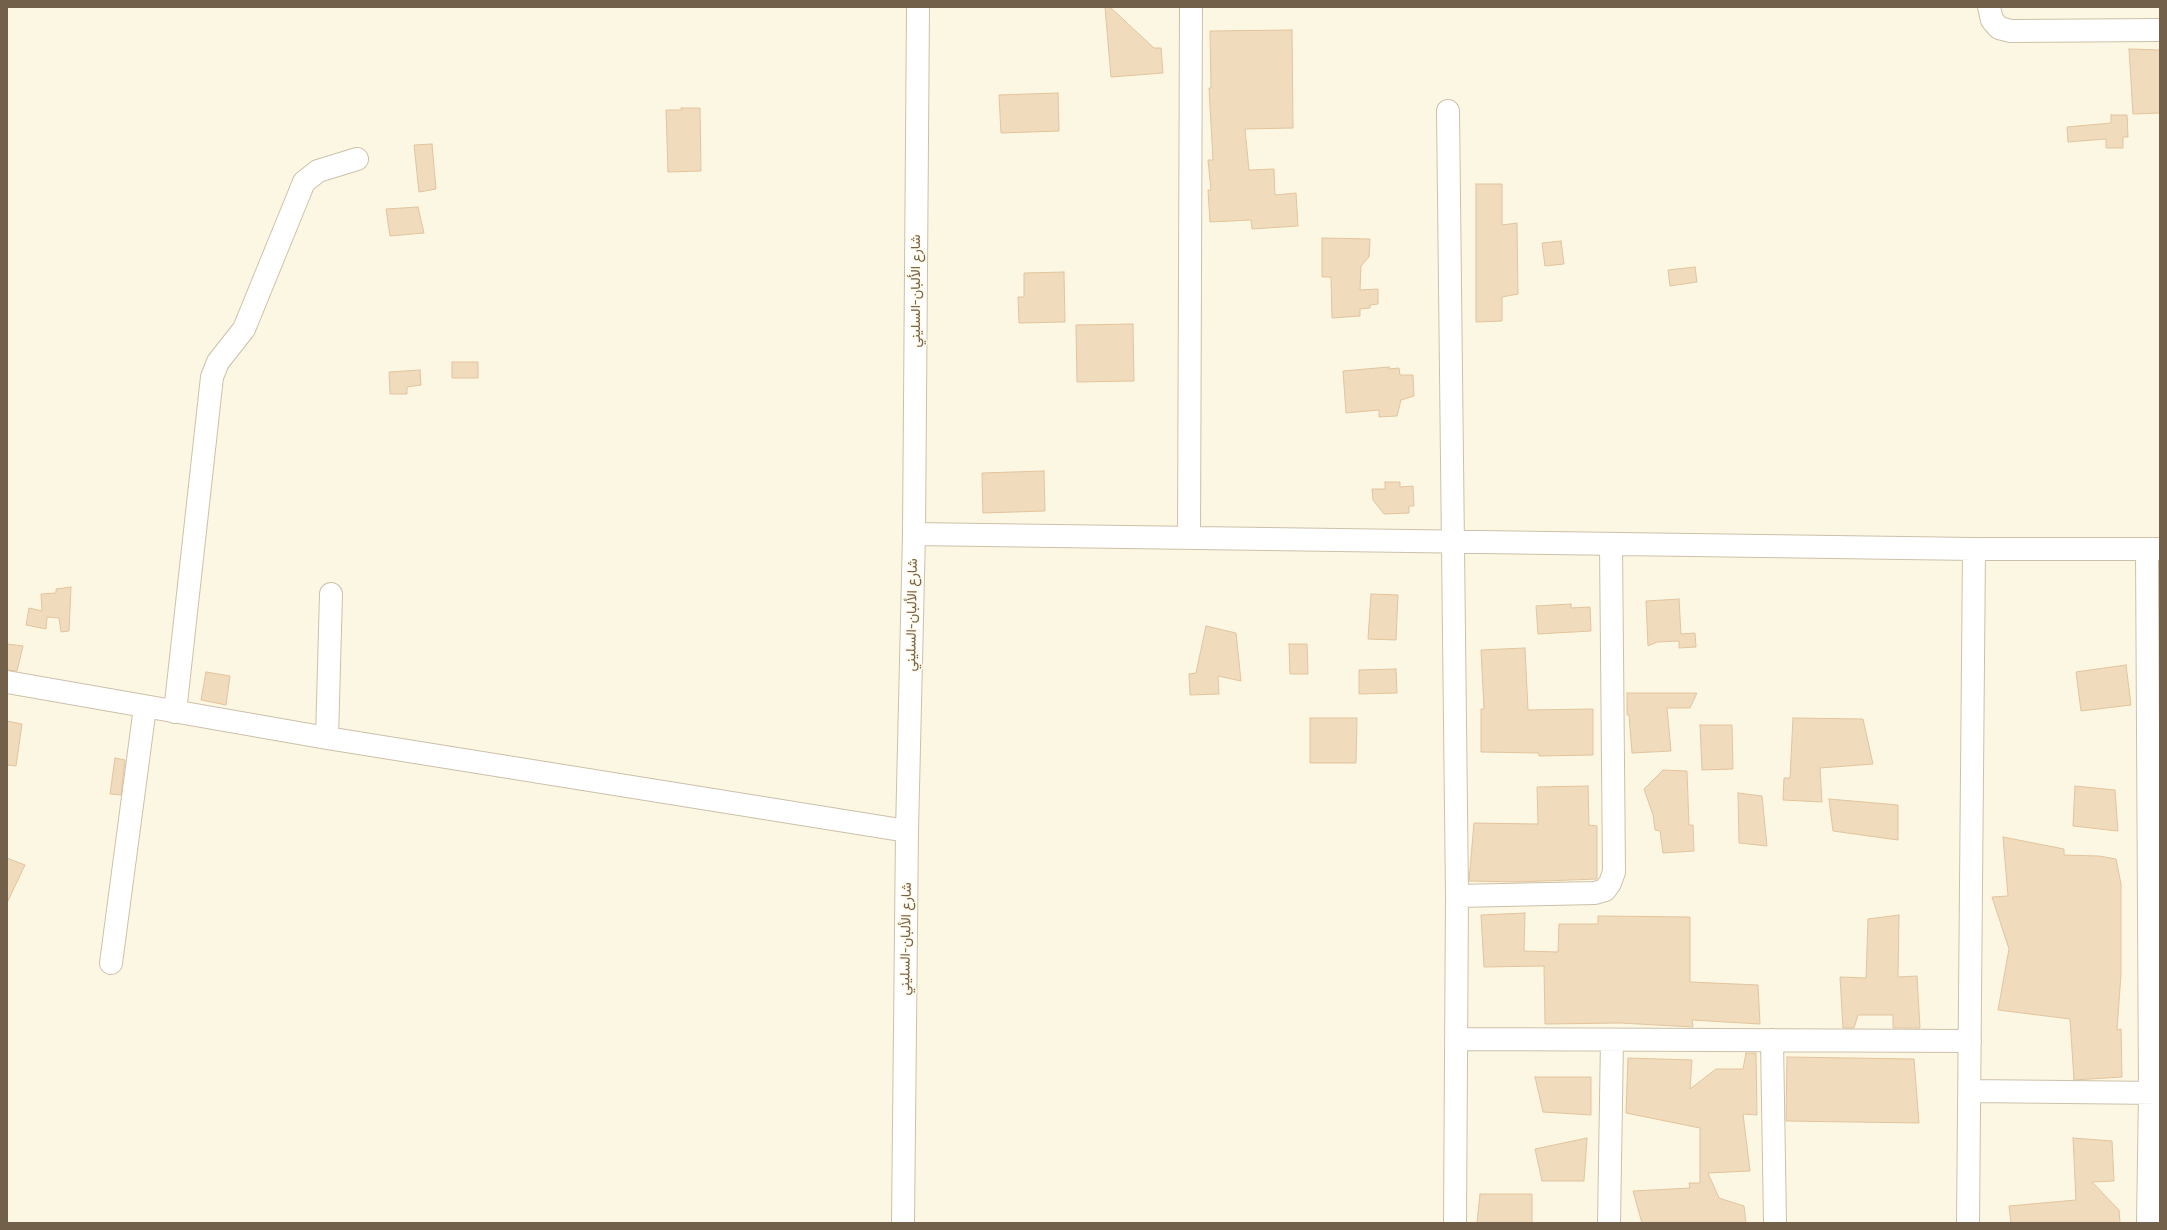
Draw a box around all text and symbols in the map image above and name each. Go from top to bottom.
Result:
street label: شارع الألبان-السليني [908,234,924,348]
street label: شارع الألبان-السليني [903,558,921,672]
street label: شارع الألبان-السليني [897,882,915,996]

